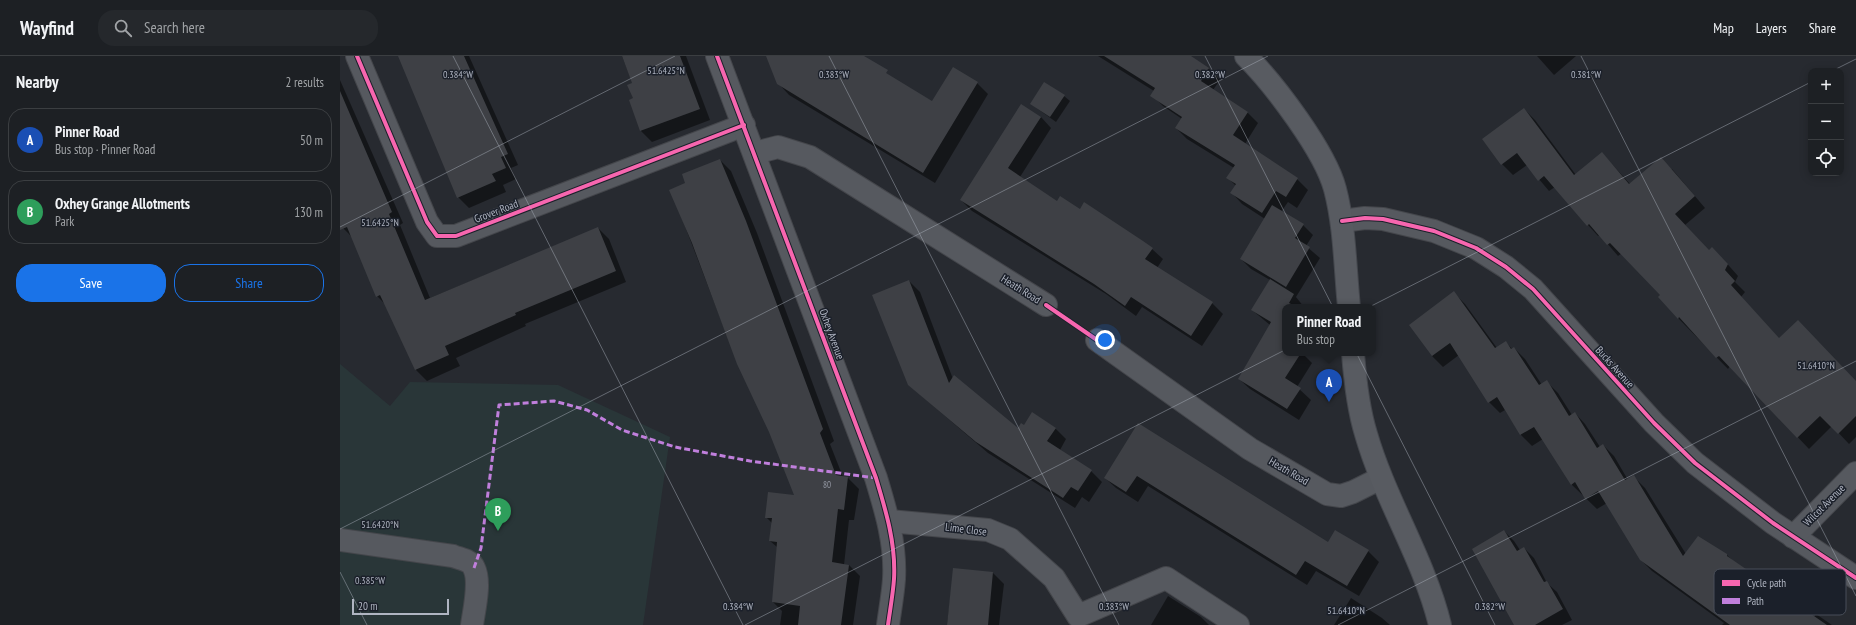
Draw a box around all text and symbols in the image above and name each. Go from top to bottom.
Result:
search box [98,10,378,46]
text: Wayfind [20,16,74,40]
icon: search [112,17,134,39]
text: Search here [144,18,205,37]
text: Map [1713,19,1734,37]
text: Layers [1756,19,1787,37]
text: Share [1809,19,1836,37]
text: 51.6425°N [647,64,685,77]
text: 0.384°W [443,68,473,81]
text: 0.383°W [819,68,849,81]
text: 0.382°W [1195,68,1225,81]
text: 0.381°W [1571,68,1601,81]
map controls [1808,68,1844,176]
button: + [1808,68,1844,104]
text: Nearby [16,71,59,93]
text: 2 results [285,74,324,91]
button: − [1808,104,1844,140]
text: Pinner Road [55,122,119,141]
text: A [27,132,33,149]
text: 50 m [300,132,323,149]
button: locate [1808,140,1844,176]
text: Bus stop · Pinner Road [55,141,155,158]
text: Oxhey Grange Allotments [55,194,190,213]
street label: Grover Road [472,196,520,226]
text: B [27,204,33,221]
text: 130 m [294,204,323,221]
text: Park [55,213,74,230]
text: 51.6425°N [361,216,399,229]
button: Save [16,264,166,302]
button: Share [174,264,324,302]
street label: Heath Road [999,271,1043,307]
popup [1282,304,1376,356]
street label: Oxhey Avenue [816,307,848,362]
text: Pinner Road [1297,312,1361,331]
your location [1095,330,1115,350]
text: Bus stop [1297,331,1335,348]
street label: Bucks Avenue [1592,343,1638,391]
text: 51.6410°N [1797,359,1835,372]
pin: A [1316,369,1342,402]
street label: Heath Road [1267,454,1312,488]
house number: 80 [823,479,831,490]
street label: Wilcot Avenue [1800,481,1848,529]
pin: B [485,498,511,531]
text: 51.6420°N [361,518,399,531]
street label: Lime Close [944,520,988,539]
legend [1714,569,1846,615]
text: 0.385°W [355,574,385,587]
text: Cycle path [1747,576,1786,590]
text: Path [1747,594,1764,608]
scale bar [352,597,449,616]
text: 20 m [358,599,377,613]
text: 0.384°W [723,600,753,613]
text: 0.383°W [1099,600,1129,613]
text: 0.382°W [1475,600,1505,613]
text: 51.6410°N [1327,604,1365,617]

